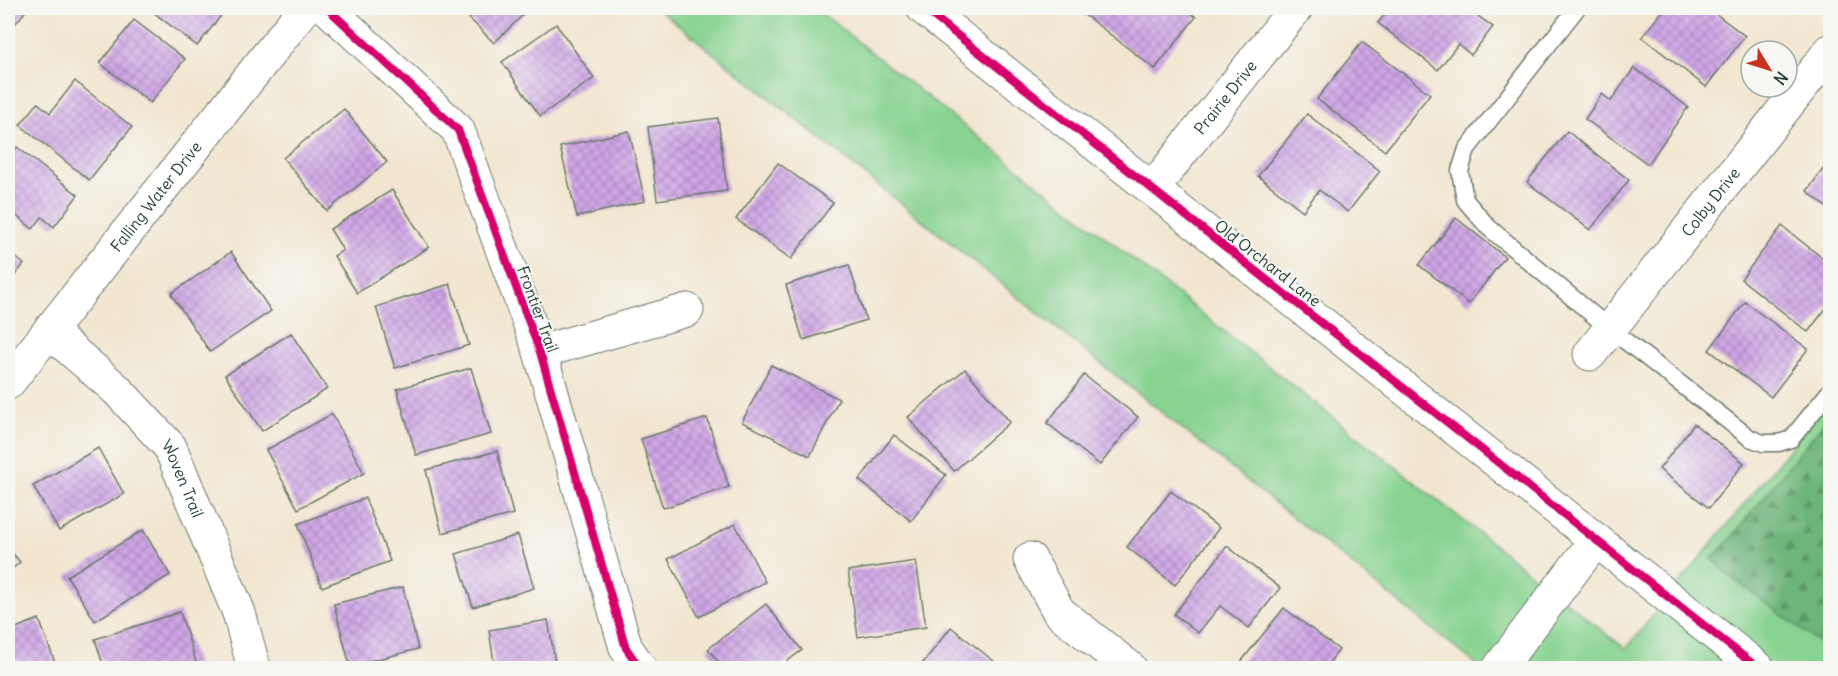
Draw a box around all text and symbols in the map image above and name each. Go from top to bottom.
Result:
north arrow [1739,39,1799,99]
street label: Prairie Drive [1190,56,1261,138]
text: N [1770,68,1792,89]
street label: Falling Water Drive [106,137,206,256]
street label: Colby Drive [1677,163,1744,241]
street label: Old Orchard Lane [1211,215,1325,311]
street label: Frontier Trail [513,263,563,355]
street label: Woven Trail [158,435,208,520]

